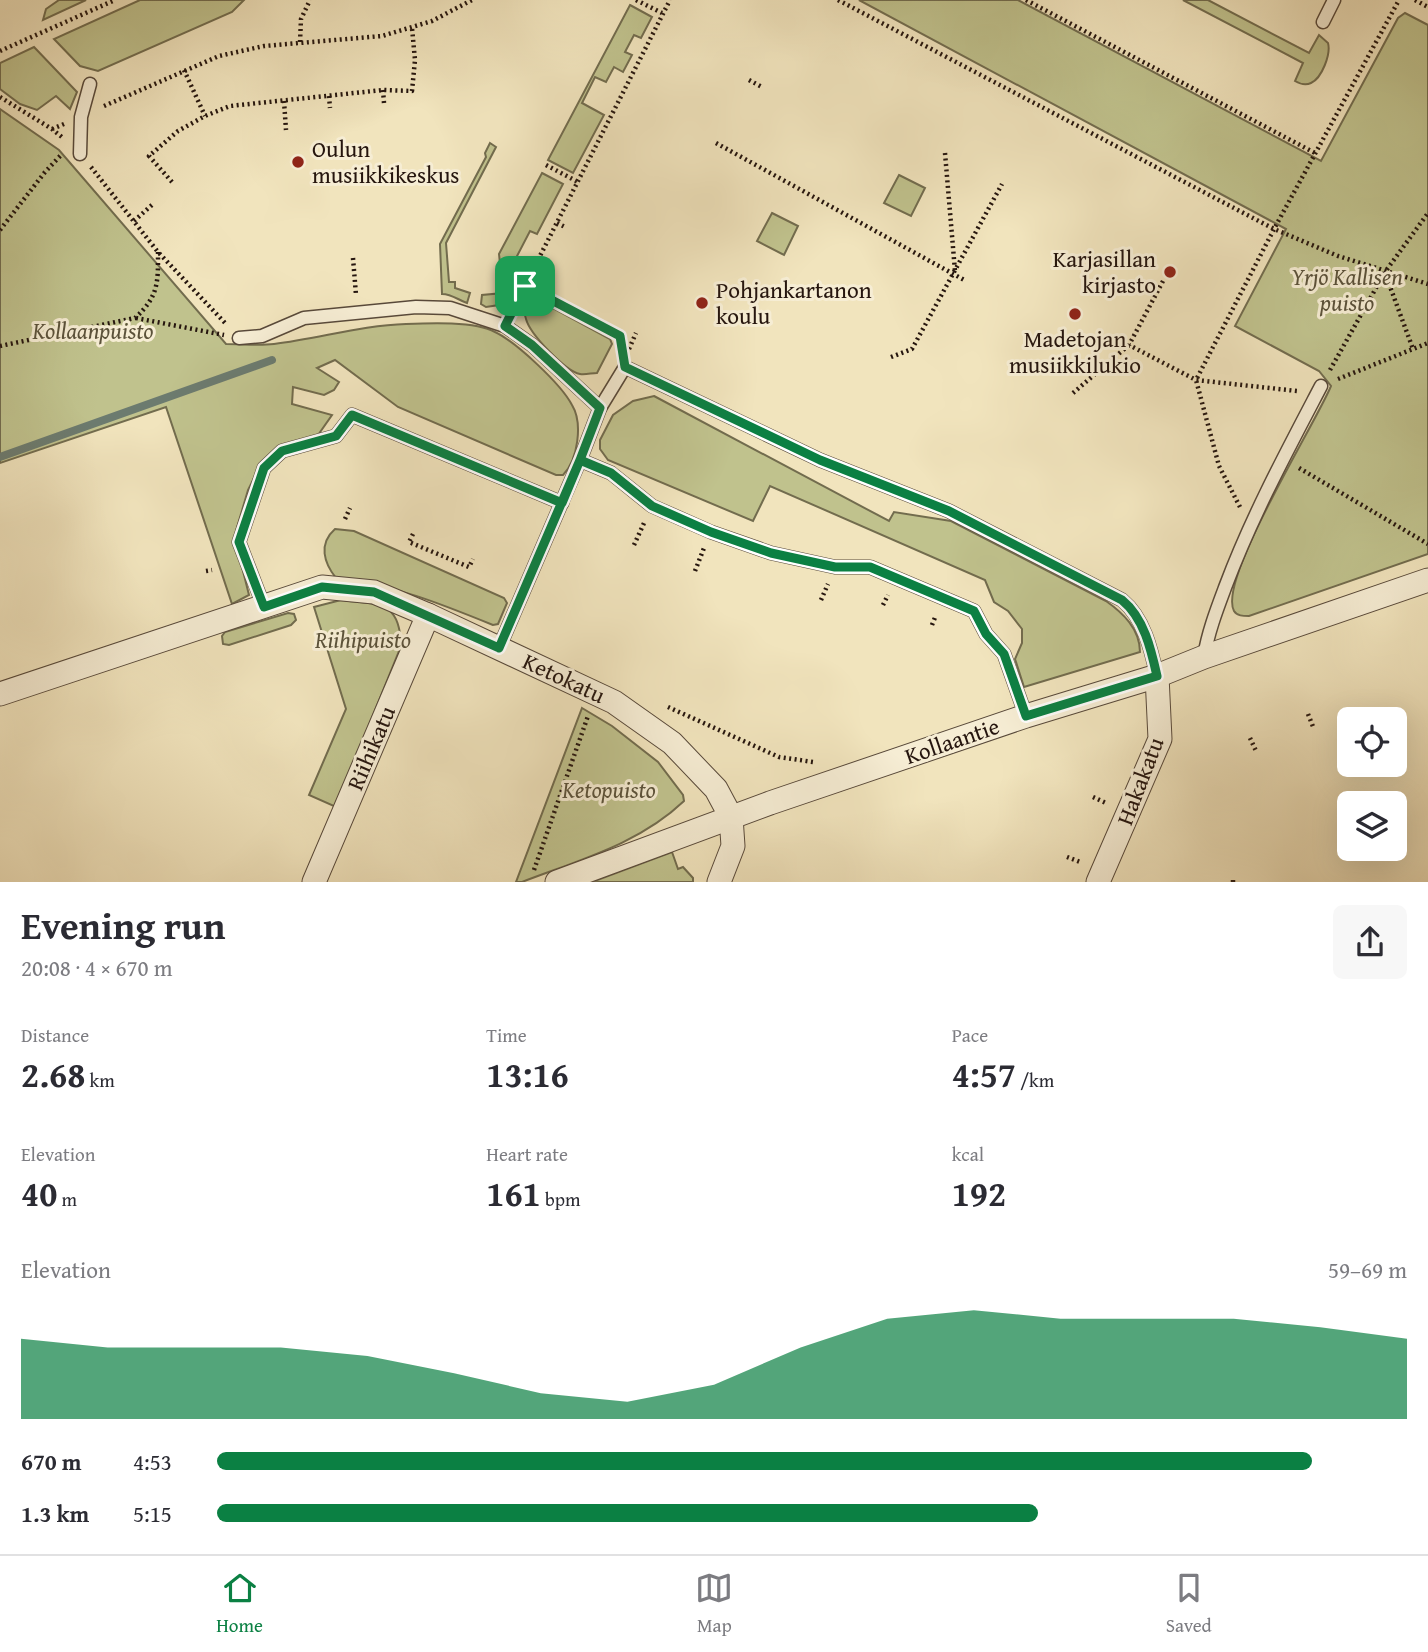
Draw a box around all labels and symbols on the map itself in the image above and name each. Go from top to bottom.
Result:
place label: Oulun musiikkikeskus [312,132,460,191]
marker: Oulun musiikkikeskus [290,154,306,170]
place label: Karjasillan kirjasto [1053,242,1156,301]
pin [495,256,555,316]
park label: Yrjö Kallisen puisto [1291,260,1403,319]
marker: Karjasillan kirjasto [1162,264,1178,280]
place label: Pohjankartanon koulu [716,273,872,332]
marker: Pohjankartanon koulu [694,295,710,311]
marker: Madetojan musiikkilukio [1067,306,1083,322]
park label: Kollaanpuisto [32,314,154,347]
place label: Madetojan musiikkilukio [1009,322,1141,381]
park label: Riihipuisto [314,623,411,656]
street label: Ketokatu [518,644,611,711]
street label: Riihikatu [338,700,403,795]
street label: Kollaantie [900,709,1004,772]
street label: Hakakatu [1108,732,1172,830]
park label: Ketopuisto [561,773,656,806]

